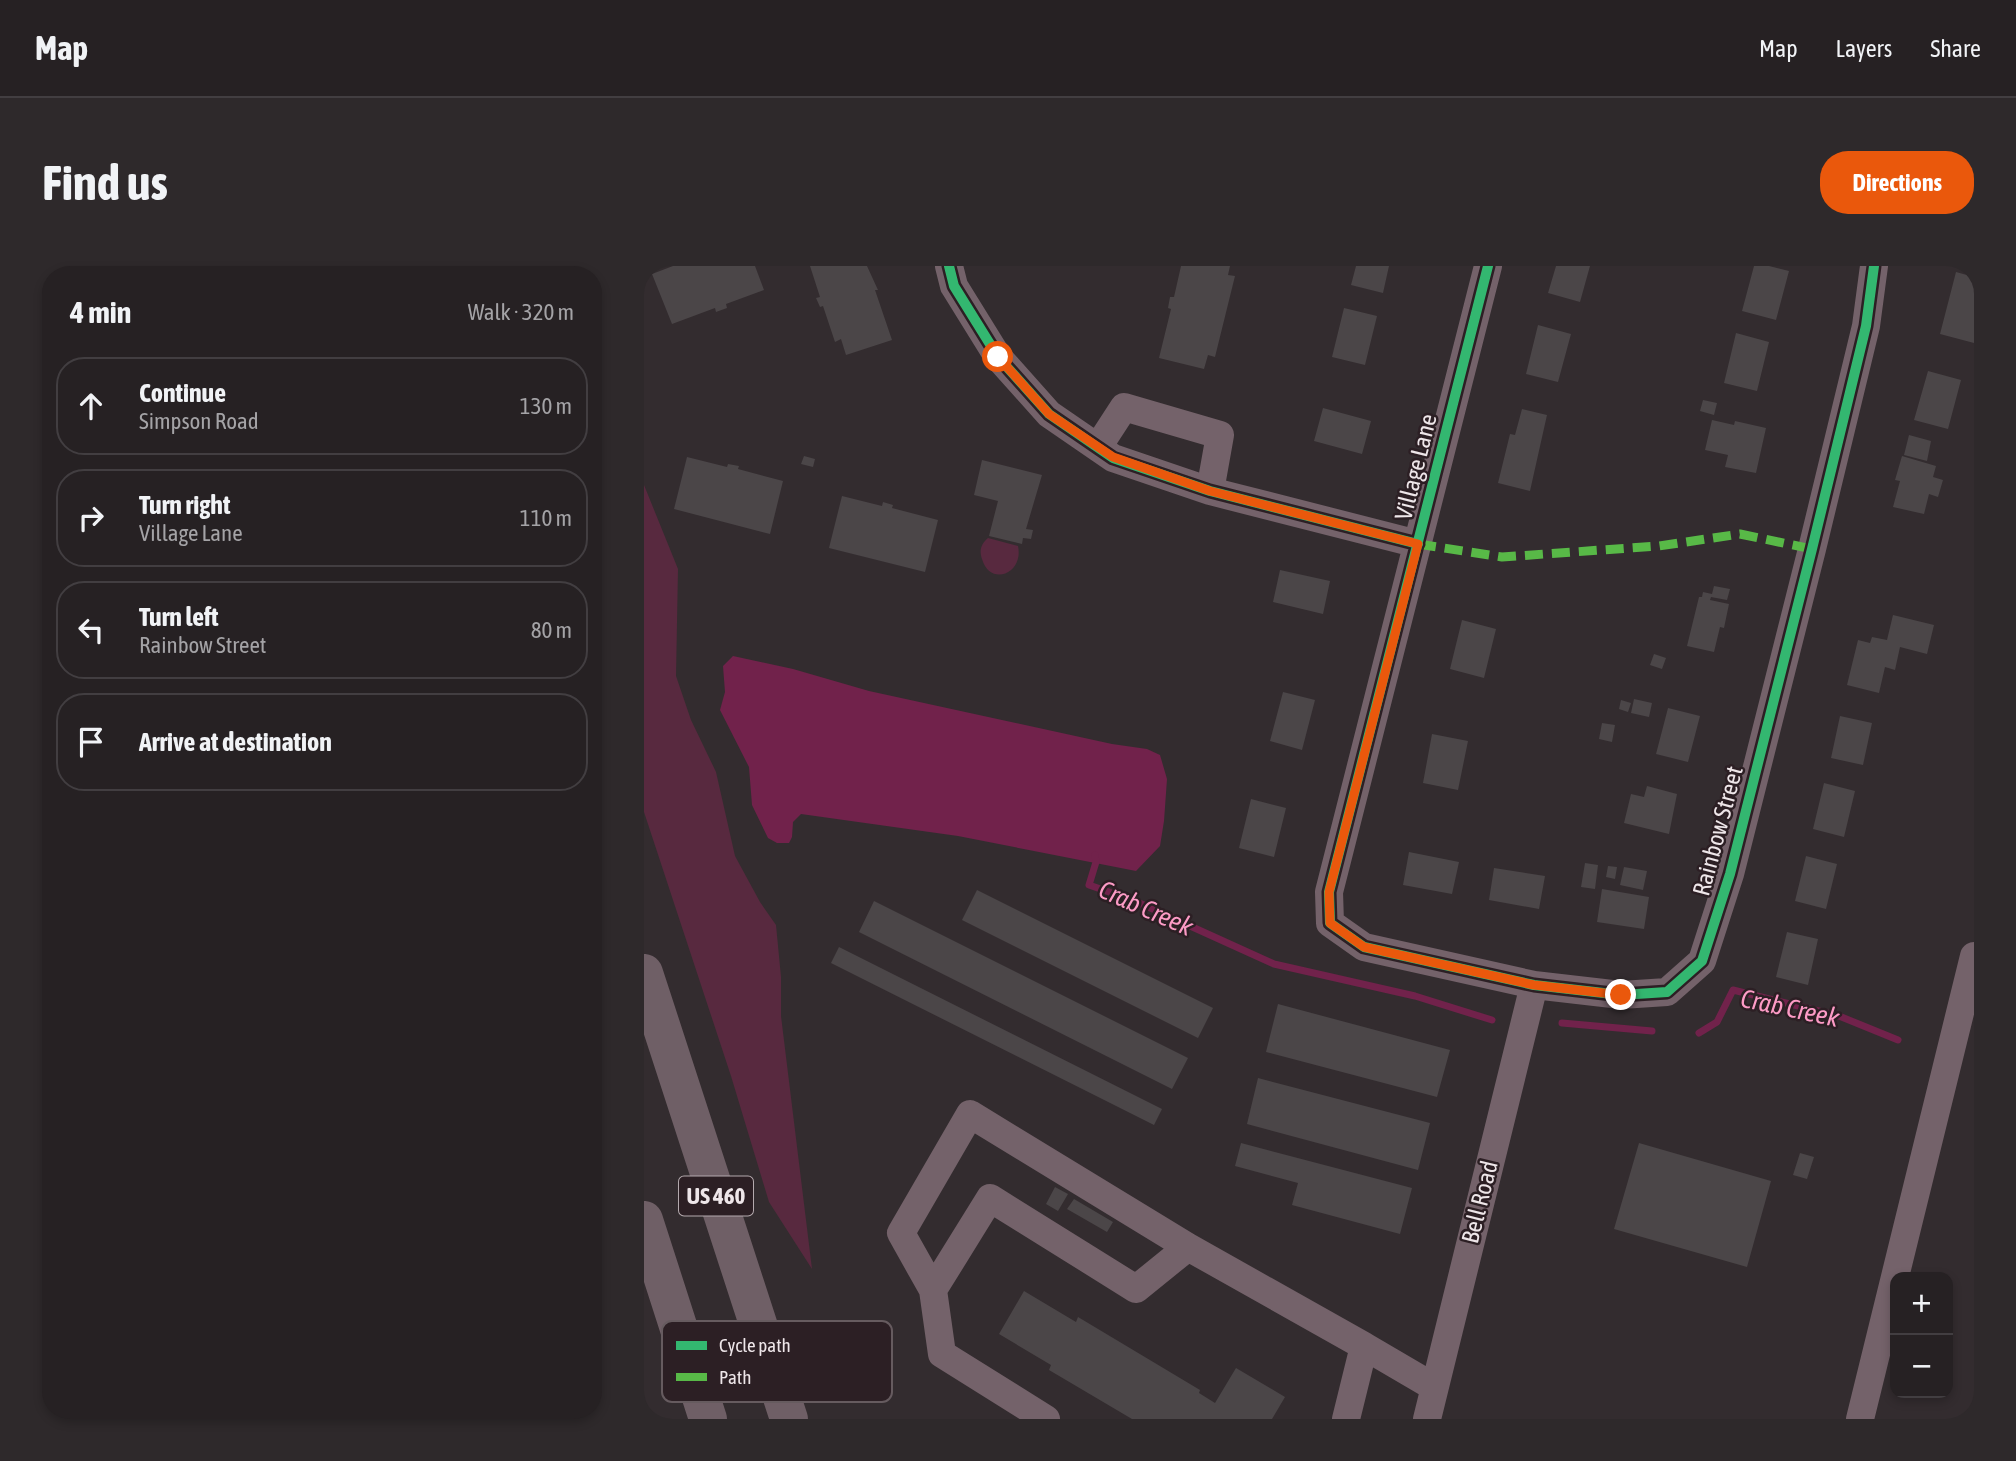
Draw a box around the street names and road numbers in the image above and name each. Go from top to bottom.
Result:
street label: Village Lane [1389,411,1442,523]
street label: Rainbow Street [1687,763,1748,899]
street label: Bell Road [1456,1158,1503,1246]
road number: US 460 [679,1177,753,1216]

